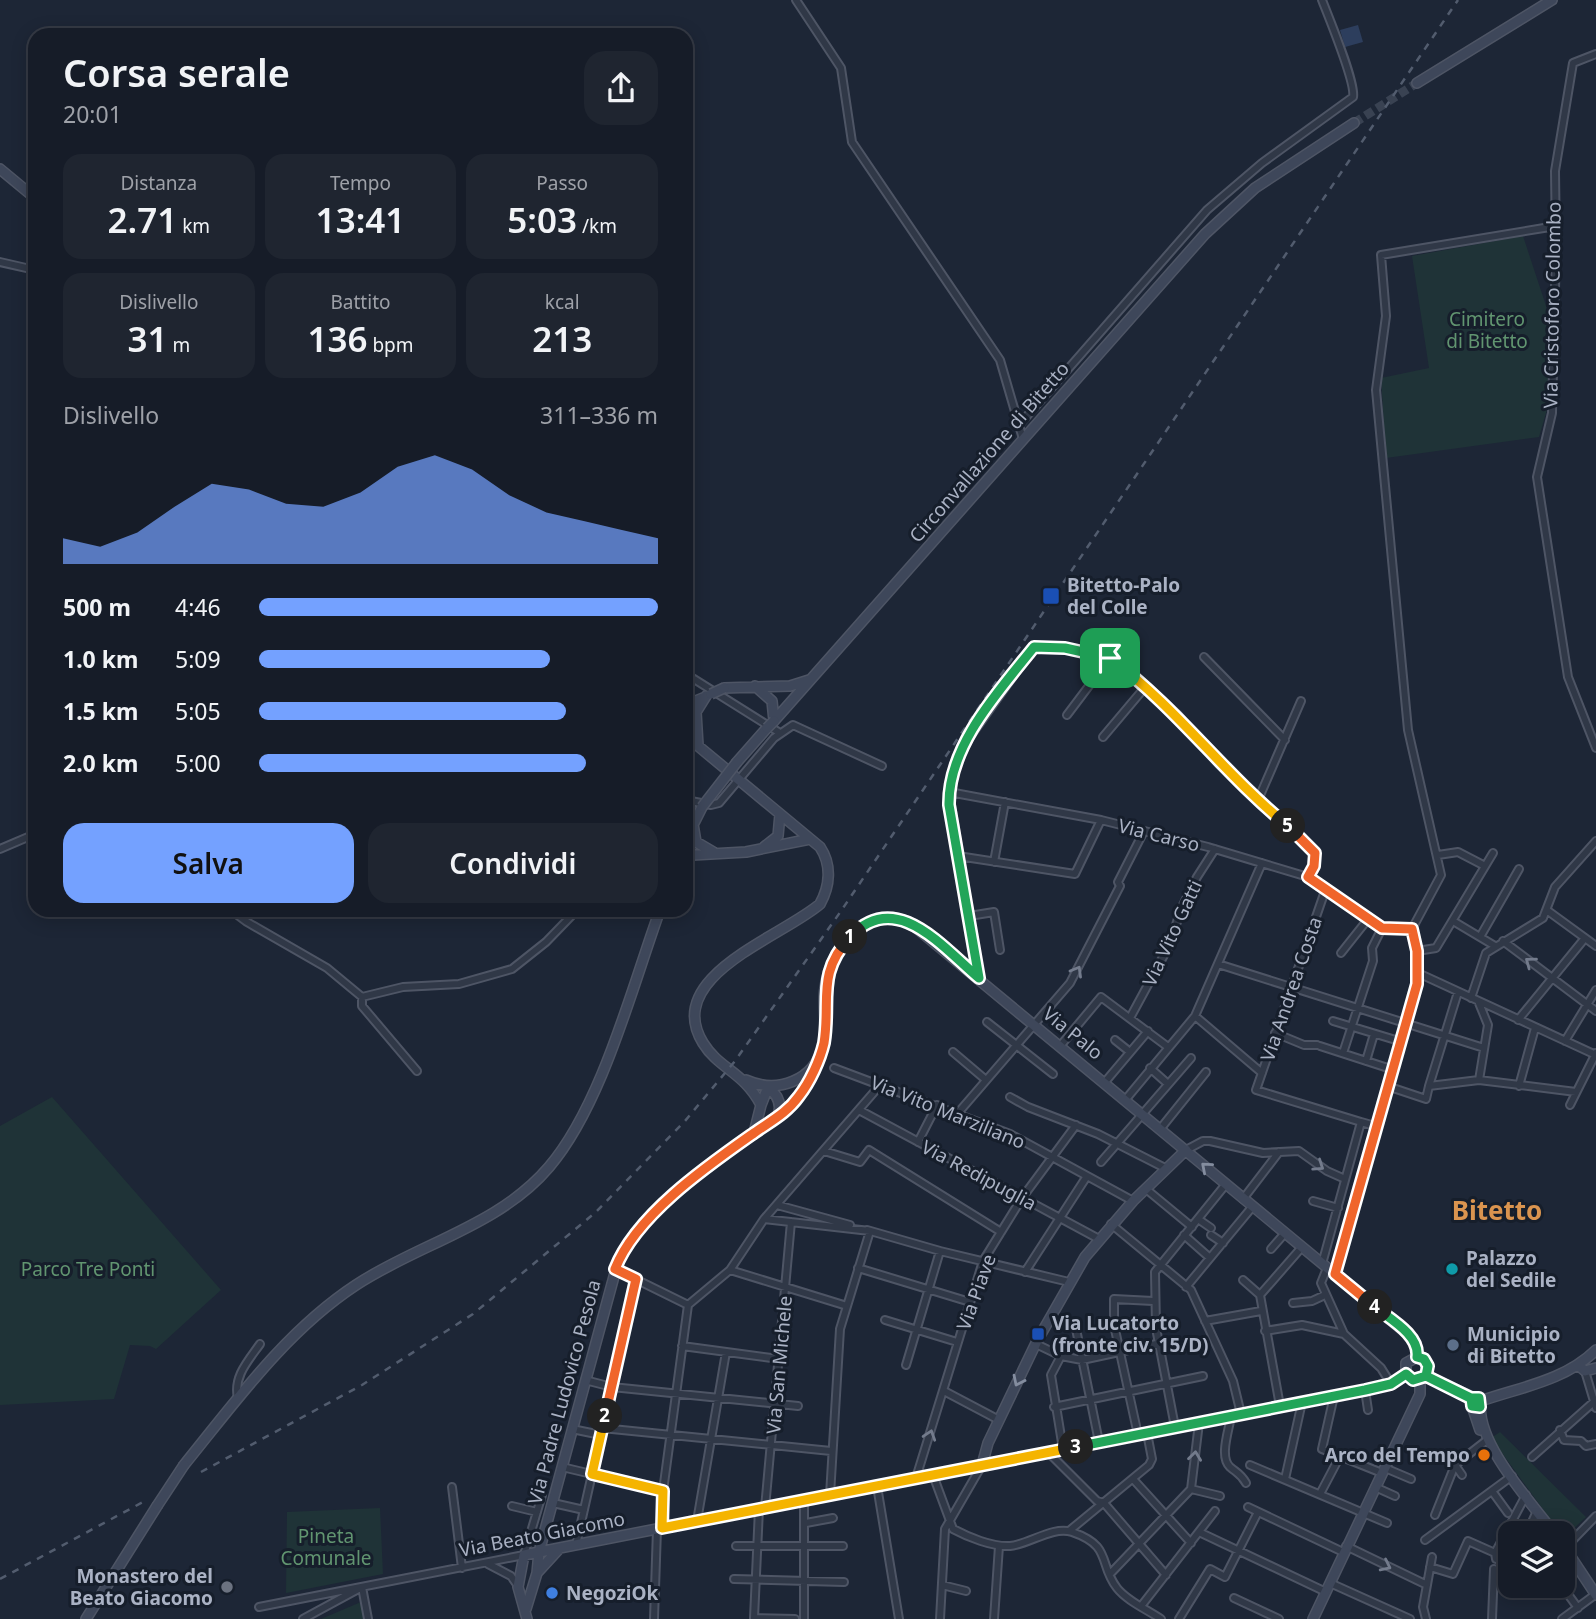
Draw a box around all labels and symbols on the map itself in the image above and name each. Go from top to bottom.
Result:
street label: Via Cristoforo Colombo [1537,201,1567,409]
park label: Cimitero di Bitetto [1446,306,1528,354]
street label: Circonvallazione di Bitetto [903,356,1075,548]
place label: Bitetto-Palo del Colle [1067,572,1180,620]
marker: Bitetto-Palo del Colle [1041,586,1061,606]
pin [1080,628,1140,688]
pin: 5 [1270,808,1306,844]
street label: Via Carso [1116,812,1202,858]
street label: Via Vito Gatti [1136,876,1208,990]
street label: Via Andrea Costa [1254,913,1328,1065]
pin: 1 [832,920,868,954]
one-way arrow [1525,957,1537,970]
one-way arrow [1069,965,1082,978]
street label: Via Palo [1037,1001,1109,1065]
street label: Via Vito Marziliano [867,1069,1029,1155]
street label: Via Redipuglia [917,1134,1041,1216]
one-way arrow [1311,1157,1324,1170]
one-way arrow [1201,1163,1214,1175]
district label: Bitetto [1452,1192,1542,1228]
place label: Palazzo del Sedile [1466,1245,1556,1293]
street label: Via Piave [950,1250,1002,1334]
park label: Parco Tre Ponti [21,1256,155,1282]
marker: Palazzo del Sedile [1444,1261,1460,1277]
street label: Via Padre Ludovico Pesola [521,1277,607,1507]
pin: 4 [1358,1290,1392,1324]
street label: Via San Michele [760,1295,798,1435]
place label: Via Lucatorto (fronte civ. 15/D) [1052,1310,1209,1358]
place label: Municipio di Bitetto [1467,1321,1560,1369]
marker: Via Lucatorto (fronte civ. 15/D) [1030,1326,1046,1342]
marker: Municipio di Bitetto [1445,1337,1461,1353]
one-way arrow [1012,1374,1026,1386]
pin: 2 [588,1398,622,1434]
one-way arrow [921,1429,936,1441]
pin: 3 [1058,1430,1094,1464]
place label: Arco del Tempo [1325,1442,1470,1468]
marker: Arco del Tempo [1476,1447,1492,1463]
one-way arrow [1188,1450,1203,1462]
street label: Via Beato Giacomo [457,1505,627,1563]
park label: Pineta Comunale [280,1523,372,1571]
one-way arrow [1379,1557,1391,1571]
place label: Monastero del Beato Giacomo [70,1563,213,1611]
marker: Monastero del Beato Giacomo [219,1579,235,1595]
place label: NegoziOk [566,1580,659,1606]
marker: NegoziOk [544,1585,560,1601]

